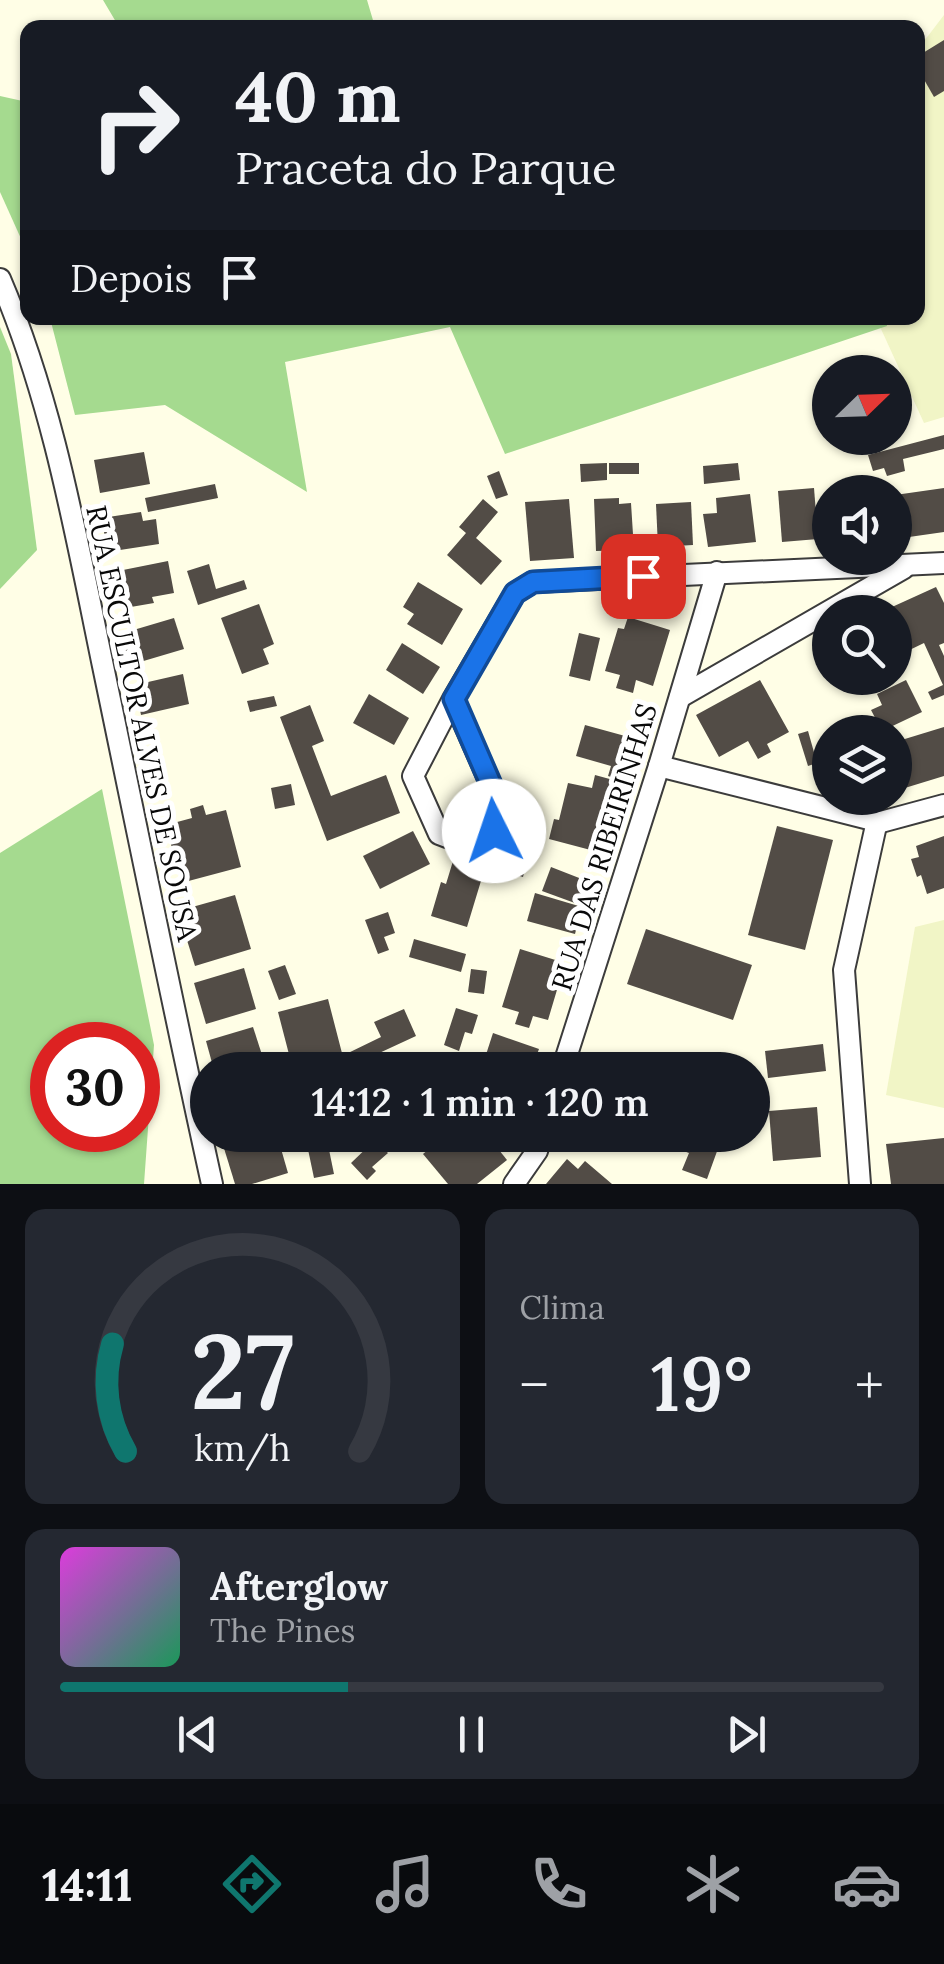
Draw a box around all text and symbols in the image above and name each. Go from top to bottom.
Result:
text: 40 m [235,52,401,141]
icon: right [70,60,200,190]
text: Praceta do Parque [235,139,617,196]
icon: arrive [212,250,267,305]
text: Depois [70,254,192,302]
north arrow [812,355,912,455]
map controls [812,355,912,815]
button: sound [812,475,912,575]
street label: RUA ESCULTOR ALVES DE SOUSA [78,502,206,945]
pin [601,534,686,619]
icon: arrive [616,549,671,604]
button: search [812,595,912,695]
street label: RUA DAS RIBEIRINHAS [543,699,665,995]
button: layers [812,715,912,815]
position arrow [442,779,546,883]
speed limit sign: 30 [30,1022,160,1152]
text: 14:12 · 1 min · 120 m [311,1078,649,1126]
text: Clima [520,1287,605,1328]
text: 27 [190,1304,294,1437]
text: 19° [651,1336,753,1432]
text: − [520,1350,549,1420]
text: + [855,1350,884,1420]
text: km/h [194,1425,291,1471]
text: Afterglow [210,1562,388,1610]
text: The Pines [210,1610,355,1651]
icon: previous [170,1707,225,1762]
icon: pause [444,1707,499,1762]
icon: next [719,1707,774,1762]
icon: directions [217,1849,287,1919]
icon: music [370,1849,440,1919]
icon: phone [524,1849,594,1919]
icon: climate [678,1849,748,1919]
icon: car [832,1849,902,1919]
text: 14:11 [42,1856,133,1913]

